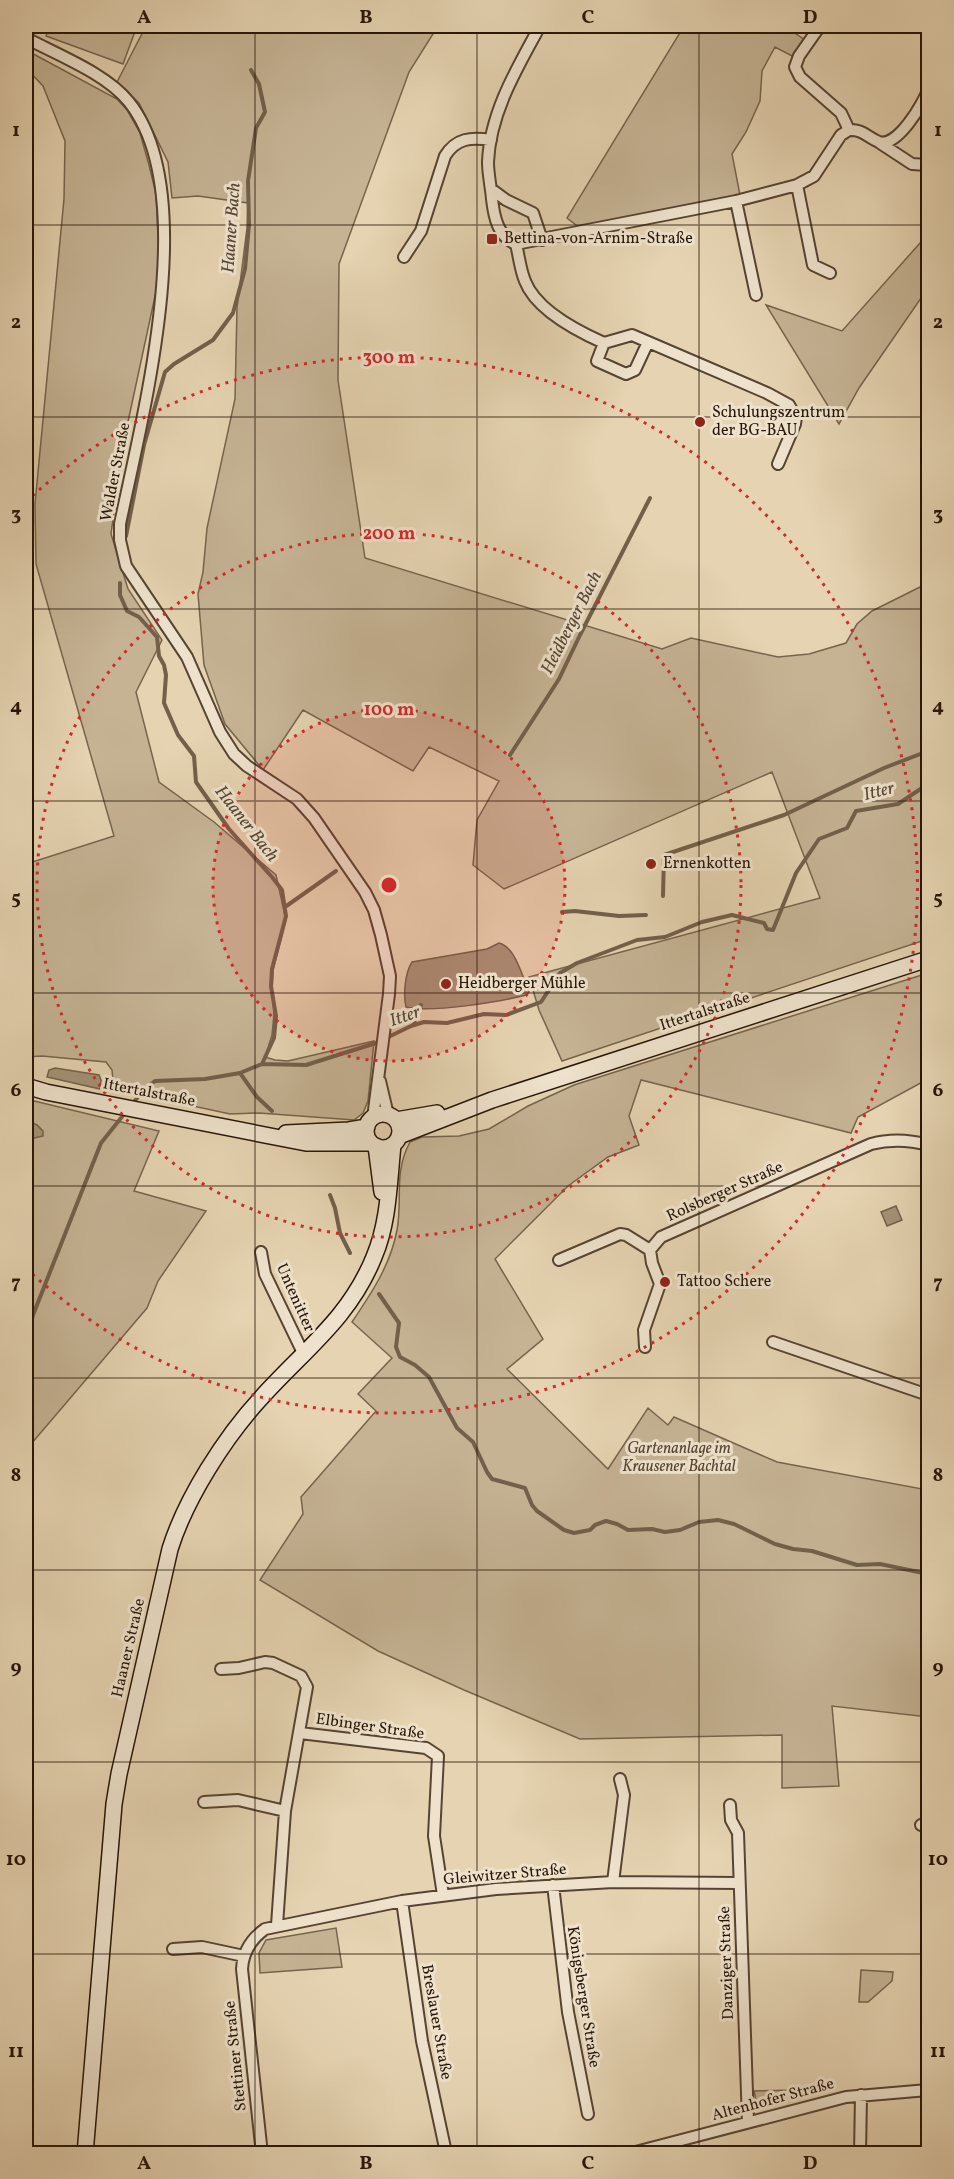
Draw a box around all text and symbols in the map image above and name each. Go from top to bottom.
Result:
text: A [137,4,151,32]
text: B [359,4,373,32]
text: C [582,4,595,32]
text: D [803,4,817,32]
text: 1 [12,117,20,145]
text: 1 [934,117,942,145]
water label: Haaner Bach [216,182,248,274]
place label: Bettina-von-Arnim-Straße [504,228,693,250]
marker: Bettina-von-Arnim-Straße [485,232,499,246]
text: 2 [11,309,21,337]
text: 2 [933,309,943,337]
text: 300 m [363,346,415,371]
place label: Schulungszentrum der BG-BAU [712,402,845,442]
marker: Schulungszentrum der BG-BAU [693,415,707,429]
street label: Walder Straße [96,421,136,523]
text: 3 [11,501,21,529]
text: 3 [933,501,943,529]
text: 200 m [363,522,415,547]
water label: Heidberger Bach [535,567,609,679]
text: 4 [10,693,22,721]
text: 4 [932,693,944,721]
text: 100 m [364,698,414,723]
water label: Itter [861,776,897,808]
water label: Haaner Bach [208,781,284,868]
place label: Ernenkotten [663,853,751,875]
marker: Ernenkotten [644,857,658,871]
centre of rings [379,875,399,895]
text: 5 [11,885,21,913]
text: 5 [933,885,943,913]
place label: Heidberger Mühle [458,973,586,995]
marker: Heidberger Mühle [439,977,453,991]
street label: Ittertalstraße [657,987,753,1037]
water label: Itter [386,1000,424,1034]
street label: Ittertalstraße [101,1073,197,1113]
text: 6 [11,1077,22,1105]
text: 6 [933,1077,944,1105]
street label: Rolsberger Straße [663,1156,787,1228]
street label: Untenitter [270,1260,320,1336]
text: 7 [11,1269,21,1297]
text: 7 [933,1269,943,1297]
place label: Tattoo Schere [677,1271,771,1293]
marker: Tattoo Schere [658,1275,672,1289]
park label: Gartenanlage im Krausener Bachtal [622,1438,736,1478]
text: 8 [11,1462,21,1490]
text: 8 [933,1462,943,1490]
street label: Haaner Straße [107,1596,151,1700]
text: 9 [10,1654,22,1682]
text: 9 [932,1654,944,1682]
street label: Elbinger Straße [314,1708,426,1746]
text: 10 [6,1846,26,1874]
text: 10 [928,1846,948,1874]
street label: Gleiwitzer Straße [443,1859,567,1891]
street label: Danziger Straße [714,1906,740,2020]
street label: Königsberger Straße [561,1925,605,2069]
street label: Breslauer Straße [415,1963,457,2081]
street label: Stettiner Straße [219,2000,253,2112]
text: 11 [8,2038,24,2066]
text: 11 [930,2038,946,2066]
street label: Altenhofer Straße [709,2073,837,2127]
text: A [137,2150,151,2178]
text: B [359,2150,373,2178]
text: C [582,2150,595,2178]
text: D [803,2150,817,2178]

